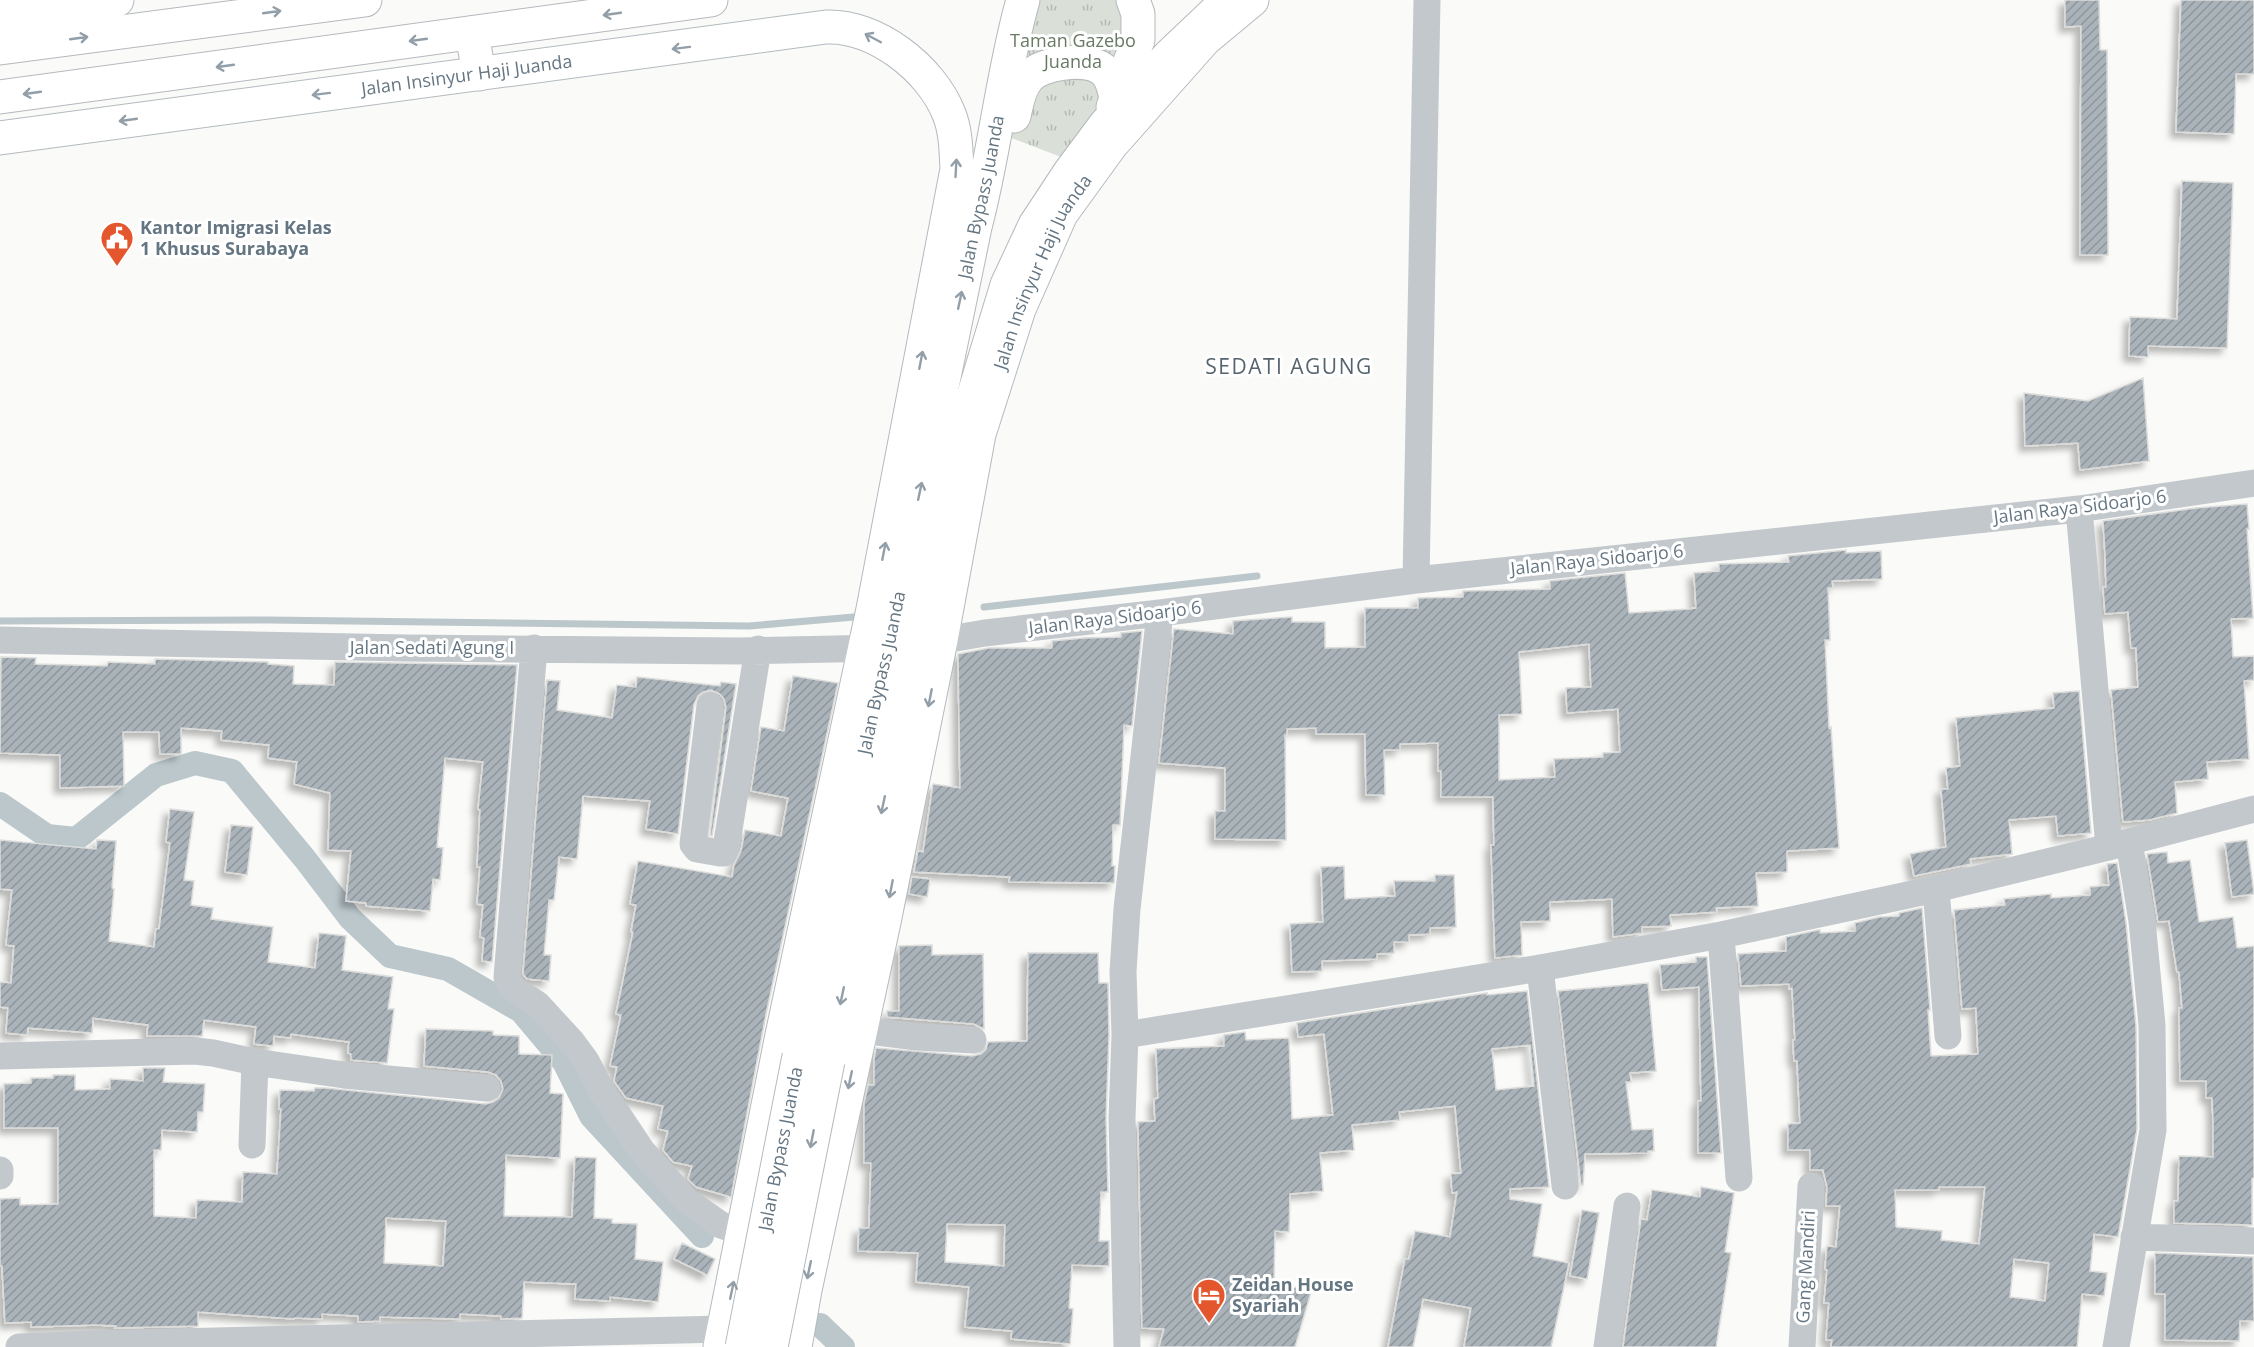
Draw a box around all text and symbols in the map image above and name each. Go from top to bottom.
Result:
one-way arrow [262,7,282,18]
one-way arrow [602,8,622,19]
park label: Taman Gazebo Juanda [1010,28,1136,73]
one-way arrow [68,32,88,43]
one-way arrow [864,32,882,43]
one-way arrow [409,35,429,46]
one-way arrow [672,42,692,53]
street label: Jalan Insinyur Haji Juanda [358,48,574,101]
one-way arrow [216,61,236,72]
one-way arrow [23,87,42,98]
one-way arrow [312,89,332,100]
street label: Jalan Bypass Juanda [951,113,1009,283]
one-way arrow [118,114,138,125]
one-way arrow [950,159,961,178]
street label: Jalan Insinyur Haji Juanda [987,169,1097,374]
place label: Kantor Imigrasi Kelas 1 Khusus Surabaya [140,215,332,260]
public building icon: Kantor Imigrasi Kelas 1 Khusus Surabaya [99,220,135,267]
one-way arrow [955,291,966,311]
one-way arrow [916,350,927,370]
district label: SEDATI AGUNG [1205,352,1373,380]
one-way arrow [915,482,926,502]
street label: Jalan Raya Sidoarjo 6 [1990,484,2168,529]
street label: Jalan Raya Sidoarjo 6 [1507,538,1685,580]
one-way arrow [879,542,890,562]
street label: Jalan Bypass Juanda [851,589,910,759]
street label: Jalan Raya Sidoarjo 6 [1025,595,1203,640]
street label: Jalan Sedati Agung I [348,635,514,659]
one-way arrow [924,688,935,707]
one-way arrow [877,795,888,814]
one-way arrow [885,879,896,898]
one-way arrow [836,985,847,1005]
street label: Jalan Bypass Juanda [752,1064,808,1235]
one-way arrow [844,1070,856,1089]
one-way arrow [806,1129,818,1148]
street label: Gang Mandiri [1790,1210,1820,1324]
one-way arrow [803,1261,815,1280]
place label: Zeidan House Syariah [1232,1272,1354,1317]
hotel icon: Zeidan House Syariah [1191,1277,1227,1324]
one-way arrow [727,1280,738,1300]

